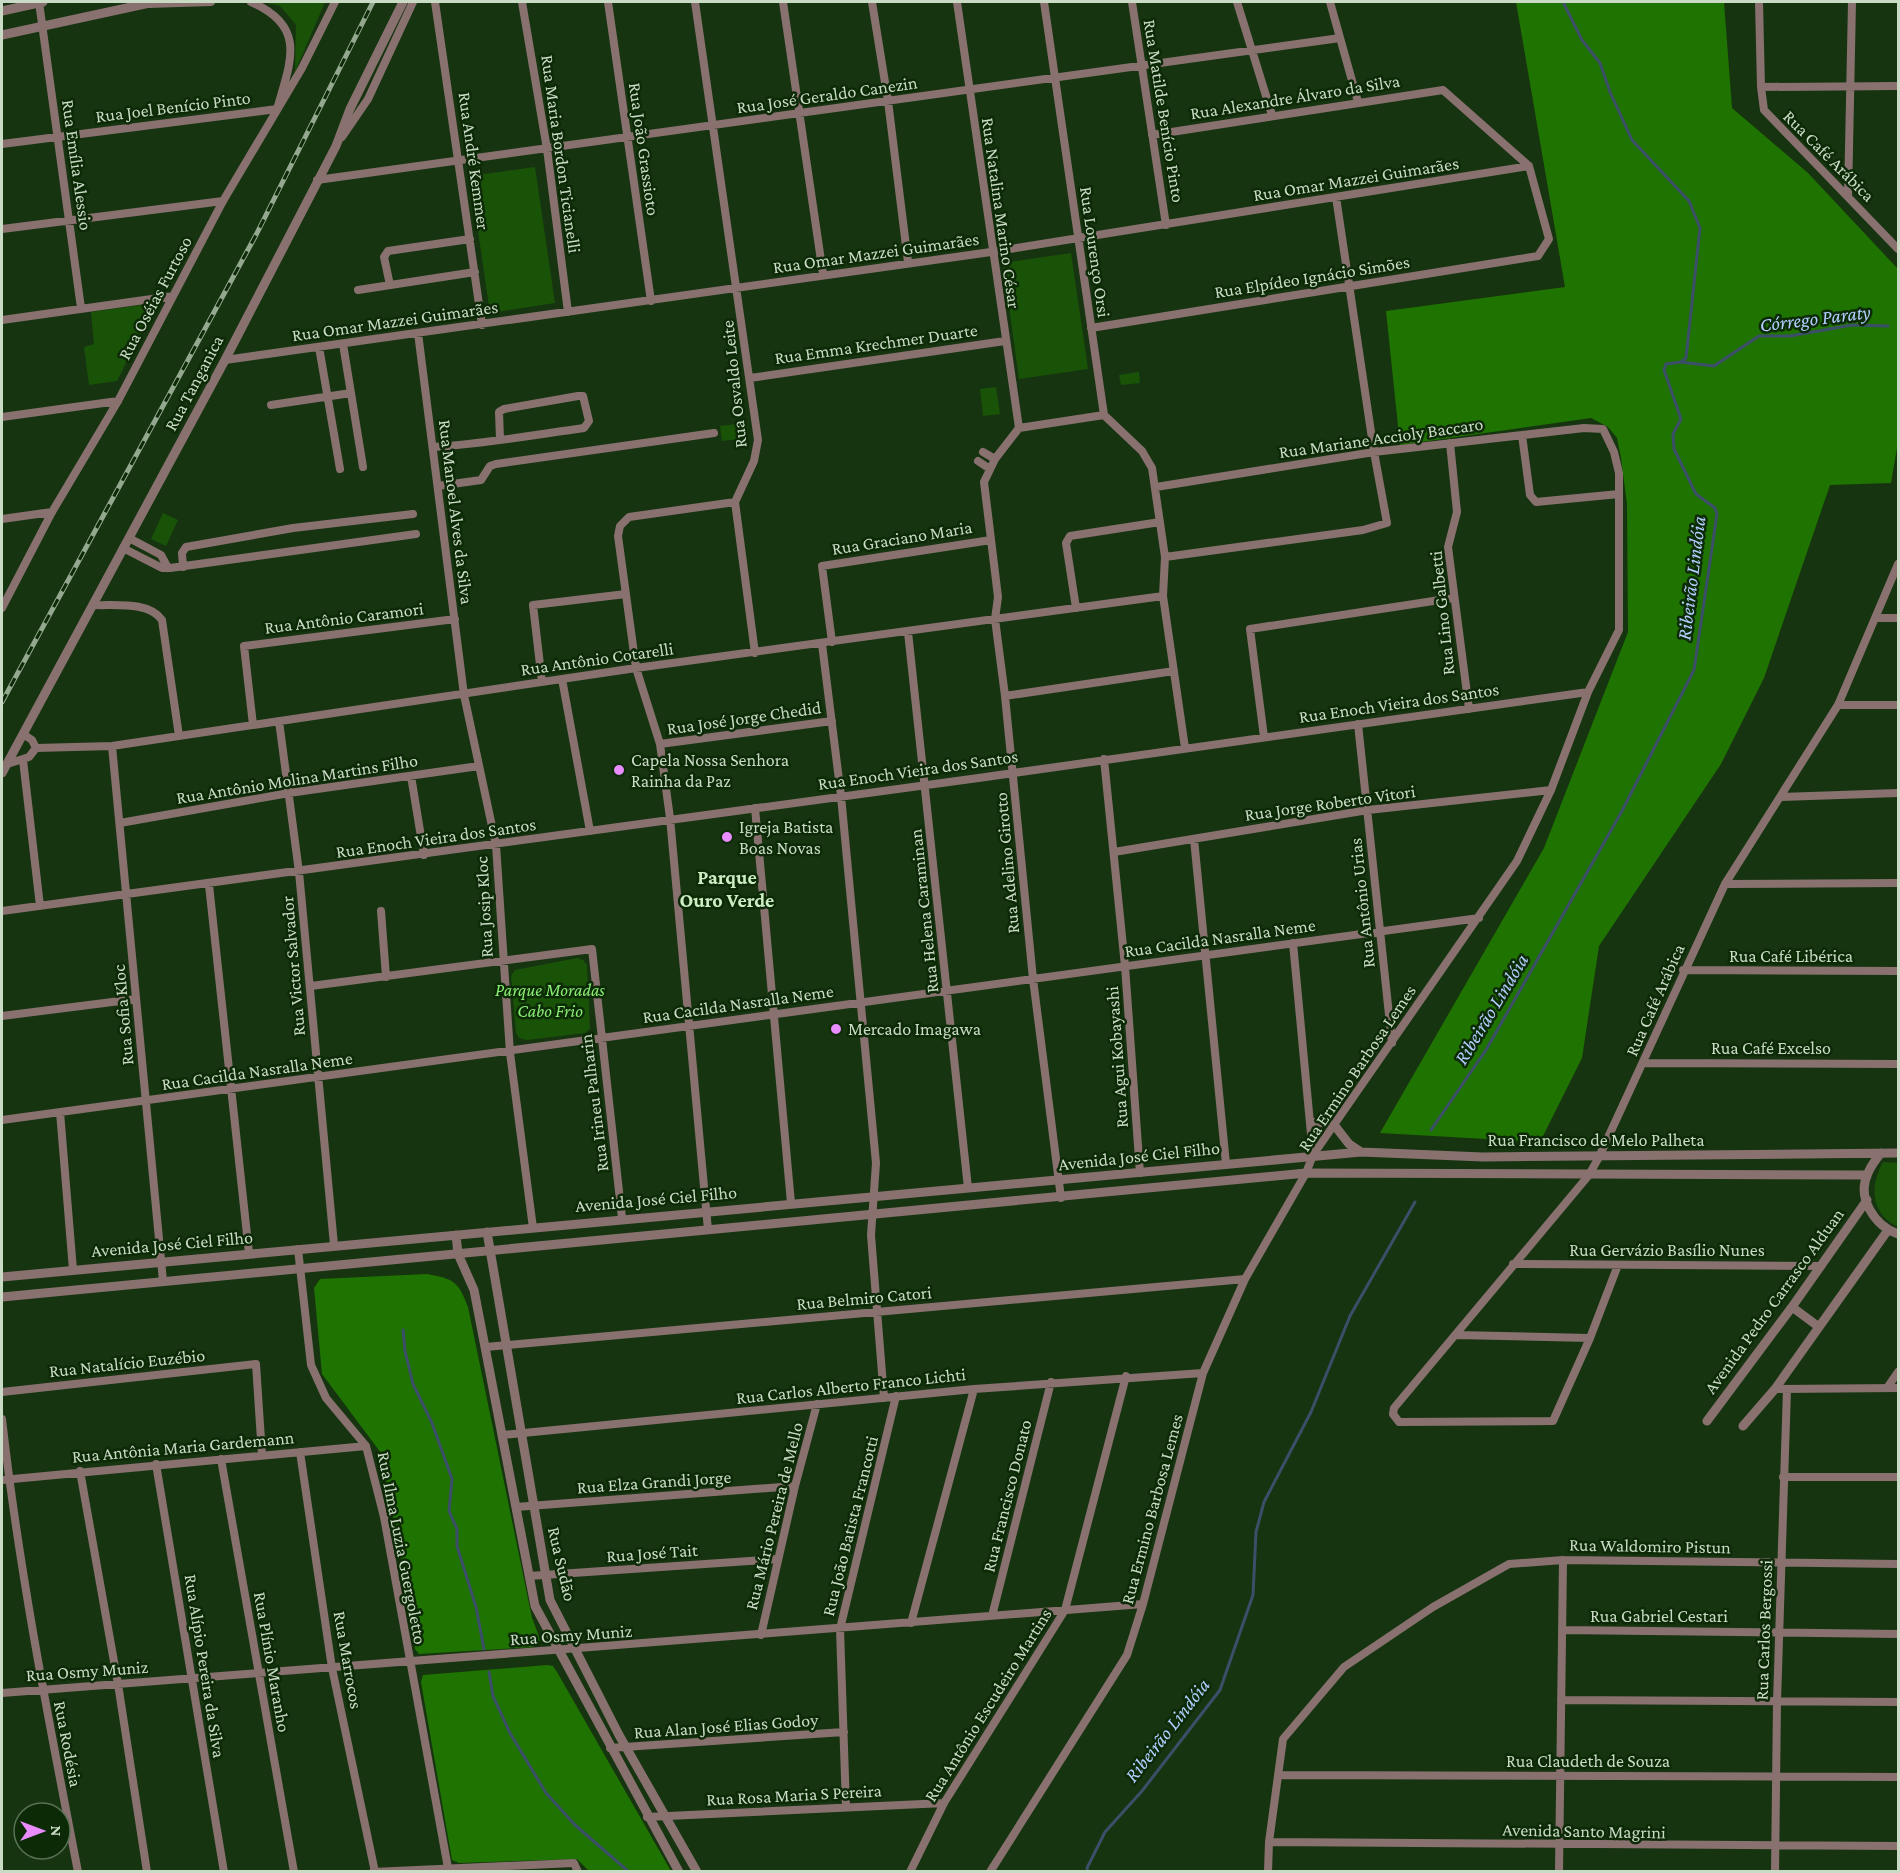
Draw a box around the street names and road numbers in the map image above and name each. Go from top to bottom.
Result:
street label: Rua Matilde Benício Pinto [1140,18,1188,204]
street label: Rua Maria Bordon Ticianelli [537,54,585,255]
street label: Rua Alexandre Álvaro da Silva [1189,71,1401,123]
street label: Rua José Geraldo Canezin [735,72,919,118]
street label: Rua João Grassioto [625,81,663,217]
street label: Rua Joel Benício Pinto [94,88,252,126]
street label: Rua André Kemmer [454,91,494,232]
street label: Rua Emília Alessio [58,98,96,232]
street label: Rua Café Arábica [1779,106,1879,206]
street label: Rua Natalina Marino César [978,116,1024,310]
street label: Rua Omar Mazzei Guimarães [1252,153,1460,205]
street label: Rua Lourenço Orsi [1076,185,1114,319]
street label: Rua Omar Mazzei Guimarães [772,229,980,277]
street label: Rua Oséias Furtoso [114,233,196,363]
street label: Rua Elpídeo Ignácio Simões [1213,252,1411,302]
street label: Rua Omar Mazzei Guimarães [291,297,499,345]
street label: Rua Osvaldo Leite [717,319,751,449]
street label: Rua Emma Krechmer Duarte [773,320,979,368]
street label: Rua Tanganica [160,332,228,434]
street label: Rua Mariane Accioly Baccaro [1278,414,1485,462]
street label: Rua Manoel Alves da Silva [435,419,477,605]
street label: Rua Graciano Maria [830,517,974,559]
street label: Rua Lino Galbetti [1425,550,1458,676]
street label: Rua Antônio Caramori [263,598,425,638]
street label: Rua Antônio Cotarelli [519,638,675,680]
street label: Rua Enoch Vieira dos Santos [1298,679,1500,727]
street label: Rua José Jorge Chedid [666,697,823,739]
street label: Rua Enoch Vieira dos Santos [817,746,1019,794]
street label: Rua Antônio Molina Martins Filho [175,750,419,808]
street label: Rua Jorge Roberto Vitori [1243,781,1417,825]
street label: Rua Adelino Girotto [991,791,1023,935]
street label: Rua Enoch Vieira dos Santos [335,814,537,862]
street label: Rua Helena Caraminan [905,828,943,994]
street label: Rua Antônio Urias [1345,837,1379,969]
street label: Rua Josip Kloc [471,855,497,958]
street label: Rua Victor Salvador [277,895,309,1037]
street label: Rua Cacilda Nasralla Neme [1123,915,1317,961]
street label: Rua Café Arábica [1621,941,1689,1059]
street label: Rua Café Libérica [1729,946,1853,966]
street label: Rua Sofia Kloc [109,963,137,1066]
street label: Rua Cacilda Nasralla Neme [641,981,835,1027]
street label: Rua Ermino Barbosa Lemes [1294,981,1420,1155]
street label: Rua Agui Kobayashi [1102,985,1132,1129]
street label: Rua Irineu Palharin [576,1033,612,1173]
street label: Rua Café Excelso [1711,1038,1831,1058]
street label: Rua Cacilda Nasralla Neme [160,1048,354,1094]
street label: Rua Francisco de Melo Palheta [1487,1130,1705,1150]
street label: Avenida José Ciel Filho [1057,1138,1221,1174]
street label: Avenida José Ciel Filho [574,1182,738,1216]
street label: Avenida Pedro Carrasco Alduan [1700,1204,1848,1398]
street label: Avenida José Ciel Filho [90,1227,254,1261]
street label: Rua Gervázio Basílio Nunes [1569,1240,1765,1260]
street label: Rua Belmiro Catori [796,1282,933,1314]
street label: Rua Natalício Euzébio [48,1345,206,1381]
street label: Rua Carlos Alberto Franco Lichti [735,1364,967,1408]
street label: Rua Ermino Barbosa Lemes [1117,1412,1187,1606]
street label: Rua Francisco Donato [978,1418,1036,1574]
street label: Rua Mário Pereira de Mello [741,1420,807,1612]
street label: Rua Antônia Maria Gardemann [71,1427,295,1467]
street label: Rua João Batista Francotti [818,1433,882,1618]
street label: Rua Ilma Luzia Guergoletto [374,1450,430,1646]
street label: Rua Elza Grandi Jorge [576,1467,732,1497]
street label: Rua Sudão [544,1525,580,1603]
street label: Rua Waldomiro Pistun [1569,1535,1731,1557]
street label: Rua José Tait [606,1540,700,1566]
street label: Rua Carlos Bergossi [1752,1559,1776,1701]
street label: Rua Alípio Pereira da Silva [181,1573,229,1759]
street label: Rua Plínio Maranho [250,1590,294,1734]
street label: Rua Antônio Escudeiro Martins [920,1605,1056,1805]
street label: Rua Gabriel Cestari [1590,1606,1728,1626]
street label: Rua Marrocos [330,1610,366,1710]
street label: Rua Osmy Muniz [509,1621,633,1649]
street label: Rua Osmy Muniz [25,1657,149,1685]
street label: Rua Rodésia [50,1699,86,1789]
street label: Rua Alan José Elias Godoy [633,1710,820,1742]
street label: Rua Claudeth de Souza [1506,1751,1670,1771]
street label: Rua Rosa Maria S Pereira [706,1780,882,1810]
street label: Avenida Santo Magrini [1502,1820,1666,1842]

